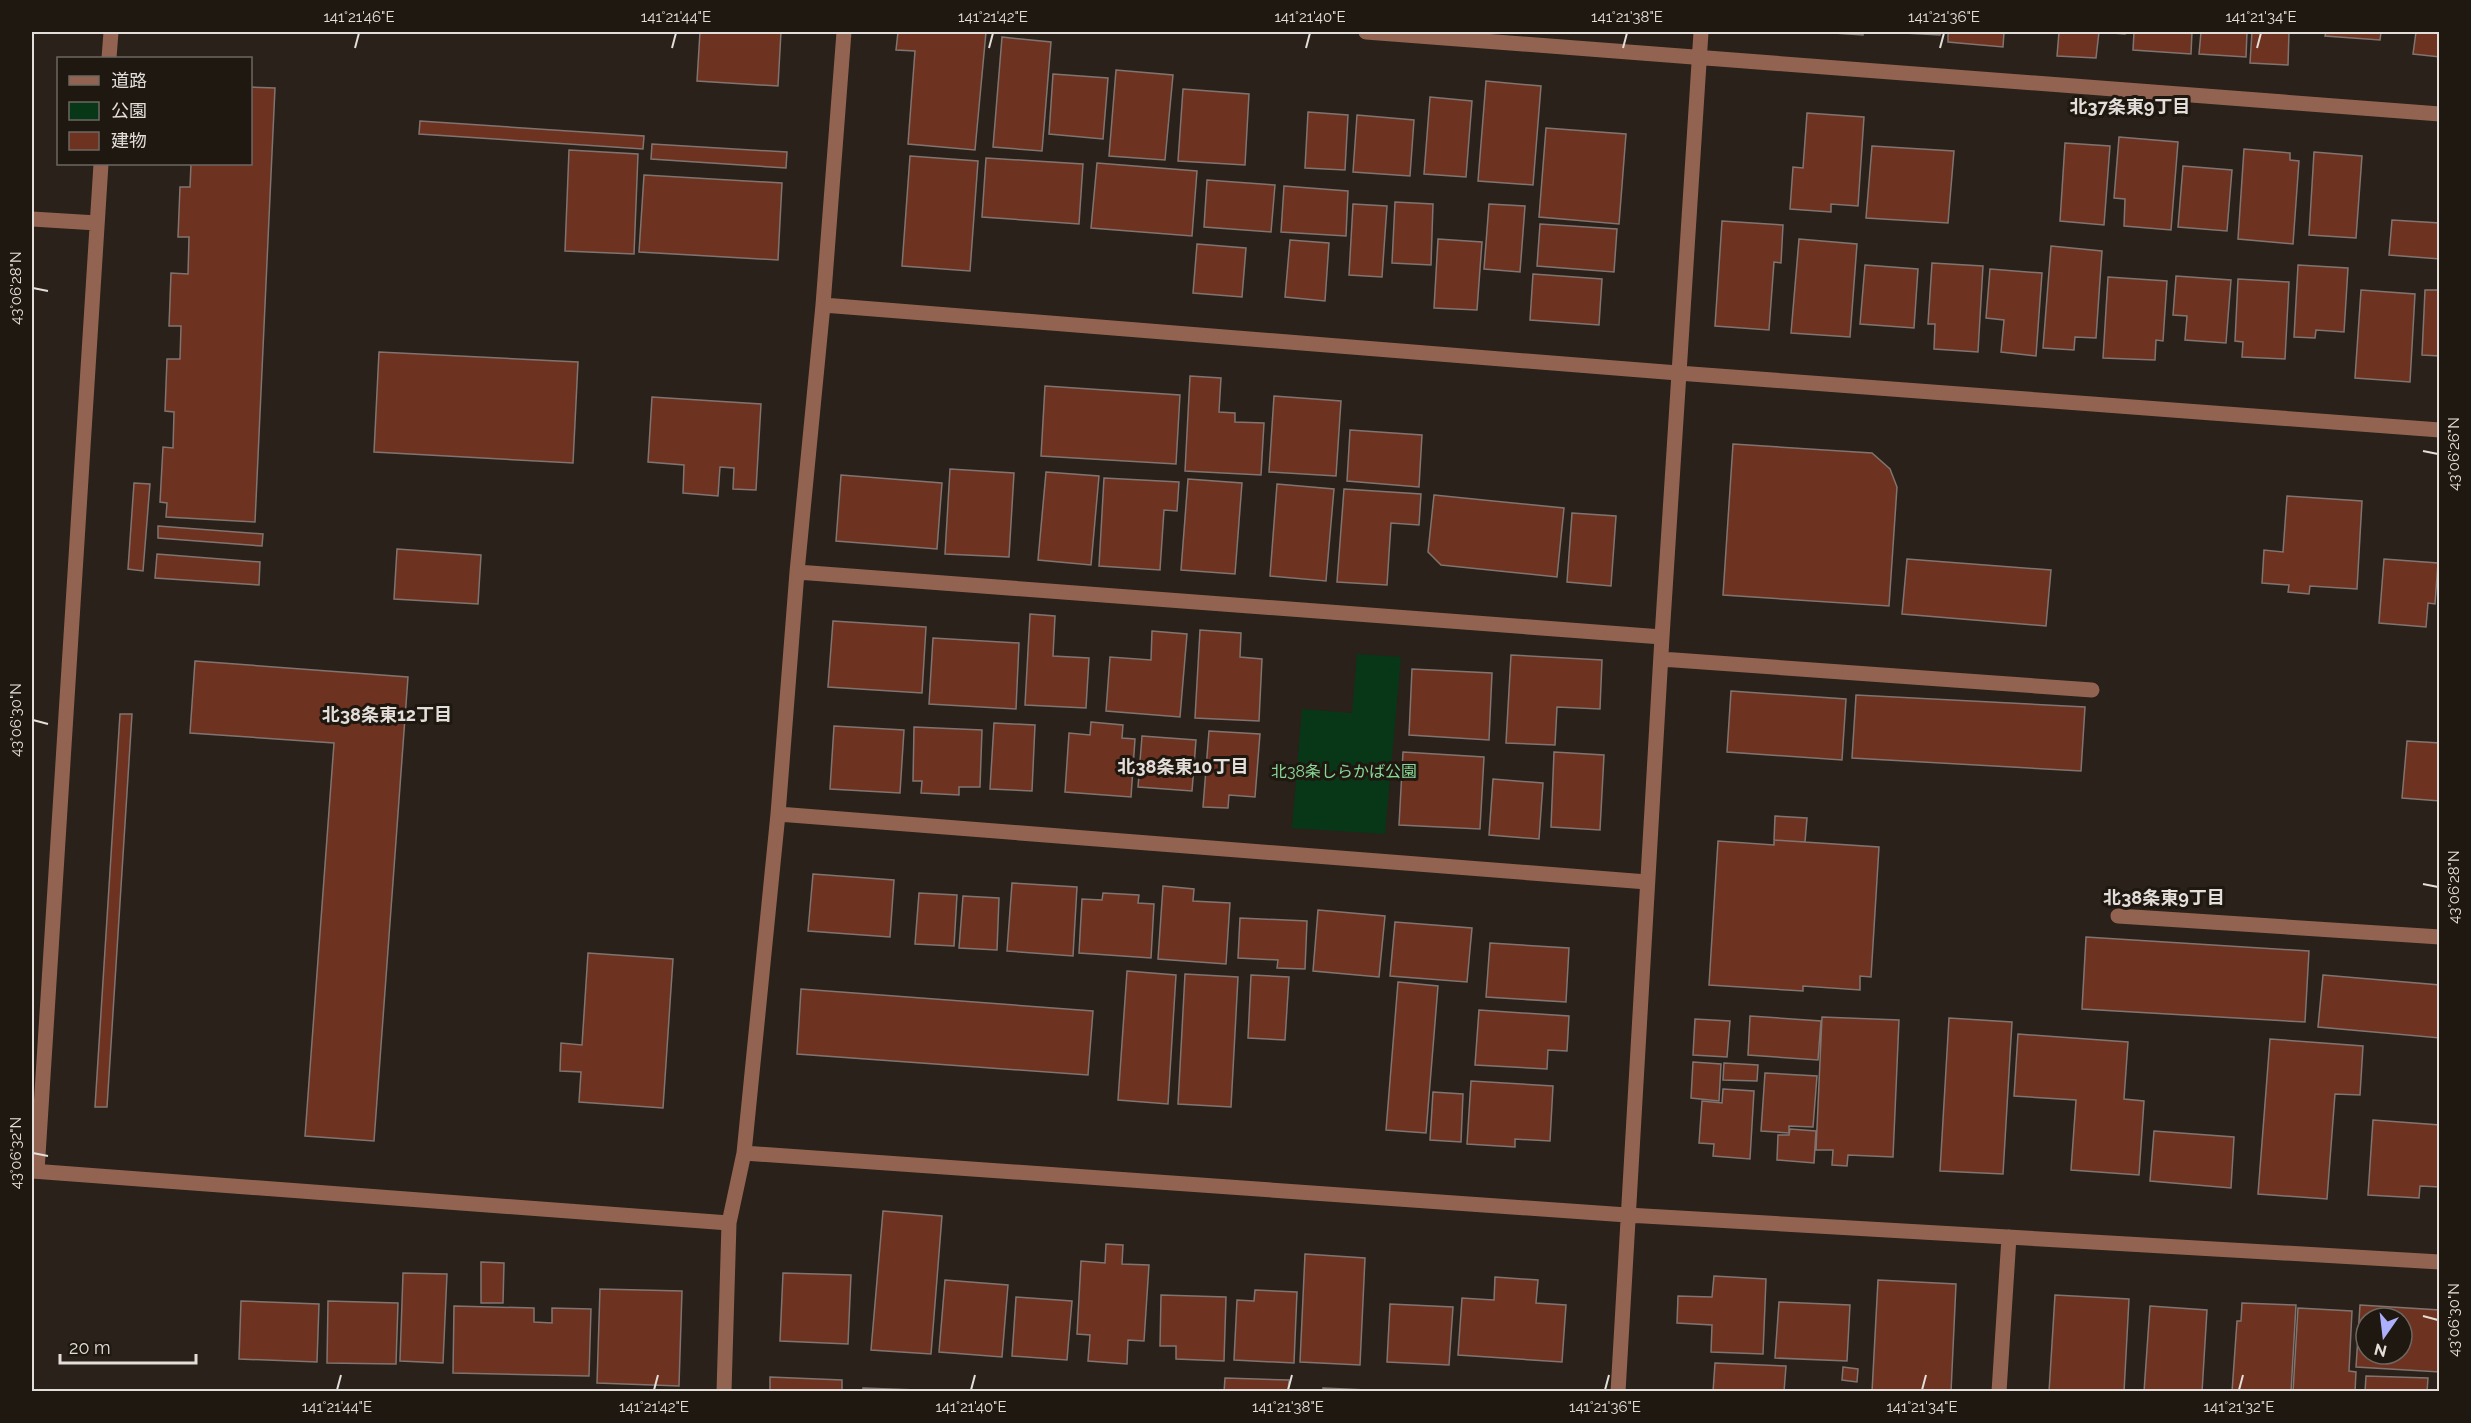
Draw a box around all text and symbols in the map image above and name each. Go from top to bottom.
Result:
text: 141°21'46"E [323,8,395,26]
text: 141°21'44"E [641,8,711,26]
text: 141°21'42"E [958,8,1028,26]
text: 141°21'40"E [1274,8,1346,26]
text: 141°21'38"E [1591,8,1663,26]
text: 141°21'36"E [1908,8,1980,26]
text: 141°21'34"E [2225,8,2297,26]
legend [57,57,252,165]
text: 道路 [111,70,147,91]
district label: 北37条東9丁目 [2070,96,2190,117]
text: 公園 [111,100,147,121]
text: 建物 [111,130,147,151]
text: 43°06'28"N [7,251,25,325]
text: 43°06'26"N [2445,417,2463,491]
text: 43°06'30"N [7,683,25,757]
district label: 北38条東12丁目 [322,704,452,725]
district label: 北38条東10丁目 [1118,756,1248,777]
park label: 北38条しらかば公園 [1271,762,1417,781]
text: 43°06'28"N [2445,850,2463,924]
district label: 北38条東9丁目 [2103,887,2225,908]
text: 43°06'32"N [7,1117,25,1189]
text: 43°06'30"N [2445,1283,2463,1357]
north arrow [2354,1306,2414,1366]
scale bar [60,1327,196,1365]
text: 20 m [69,1337,111,1358]
text: N [2372,1339,2389,1361]
text: 141°21'44"E [302,1398,372,1416]
text: 141°21'42"E [619,1398,689,1416]
text: 141°21'40"E [935,1398,1007,1416]
text: 141°21'38"E [1252,1398,1324,1416]
text: 141°21'36"E [1569,1398,1641,1416]
text: 141°21'34"E [1886,1398,1958,1416]
text: 141°21'32"E [2204,1398,2274,1416]

